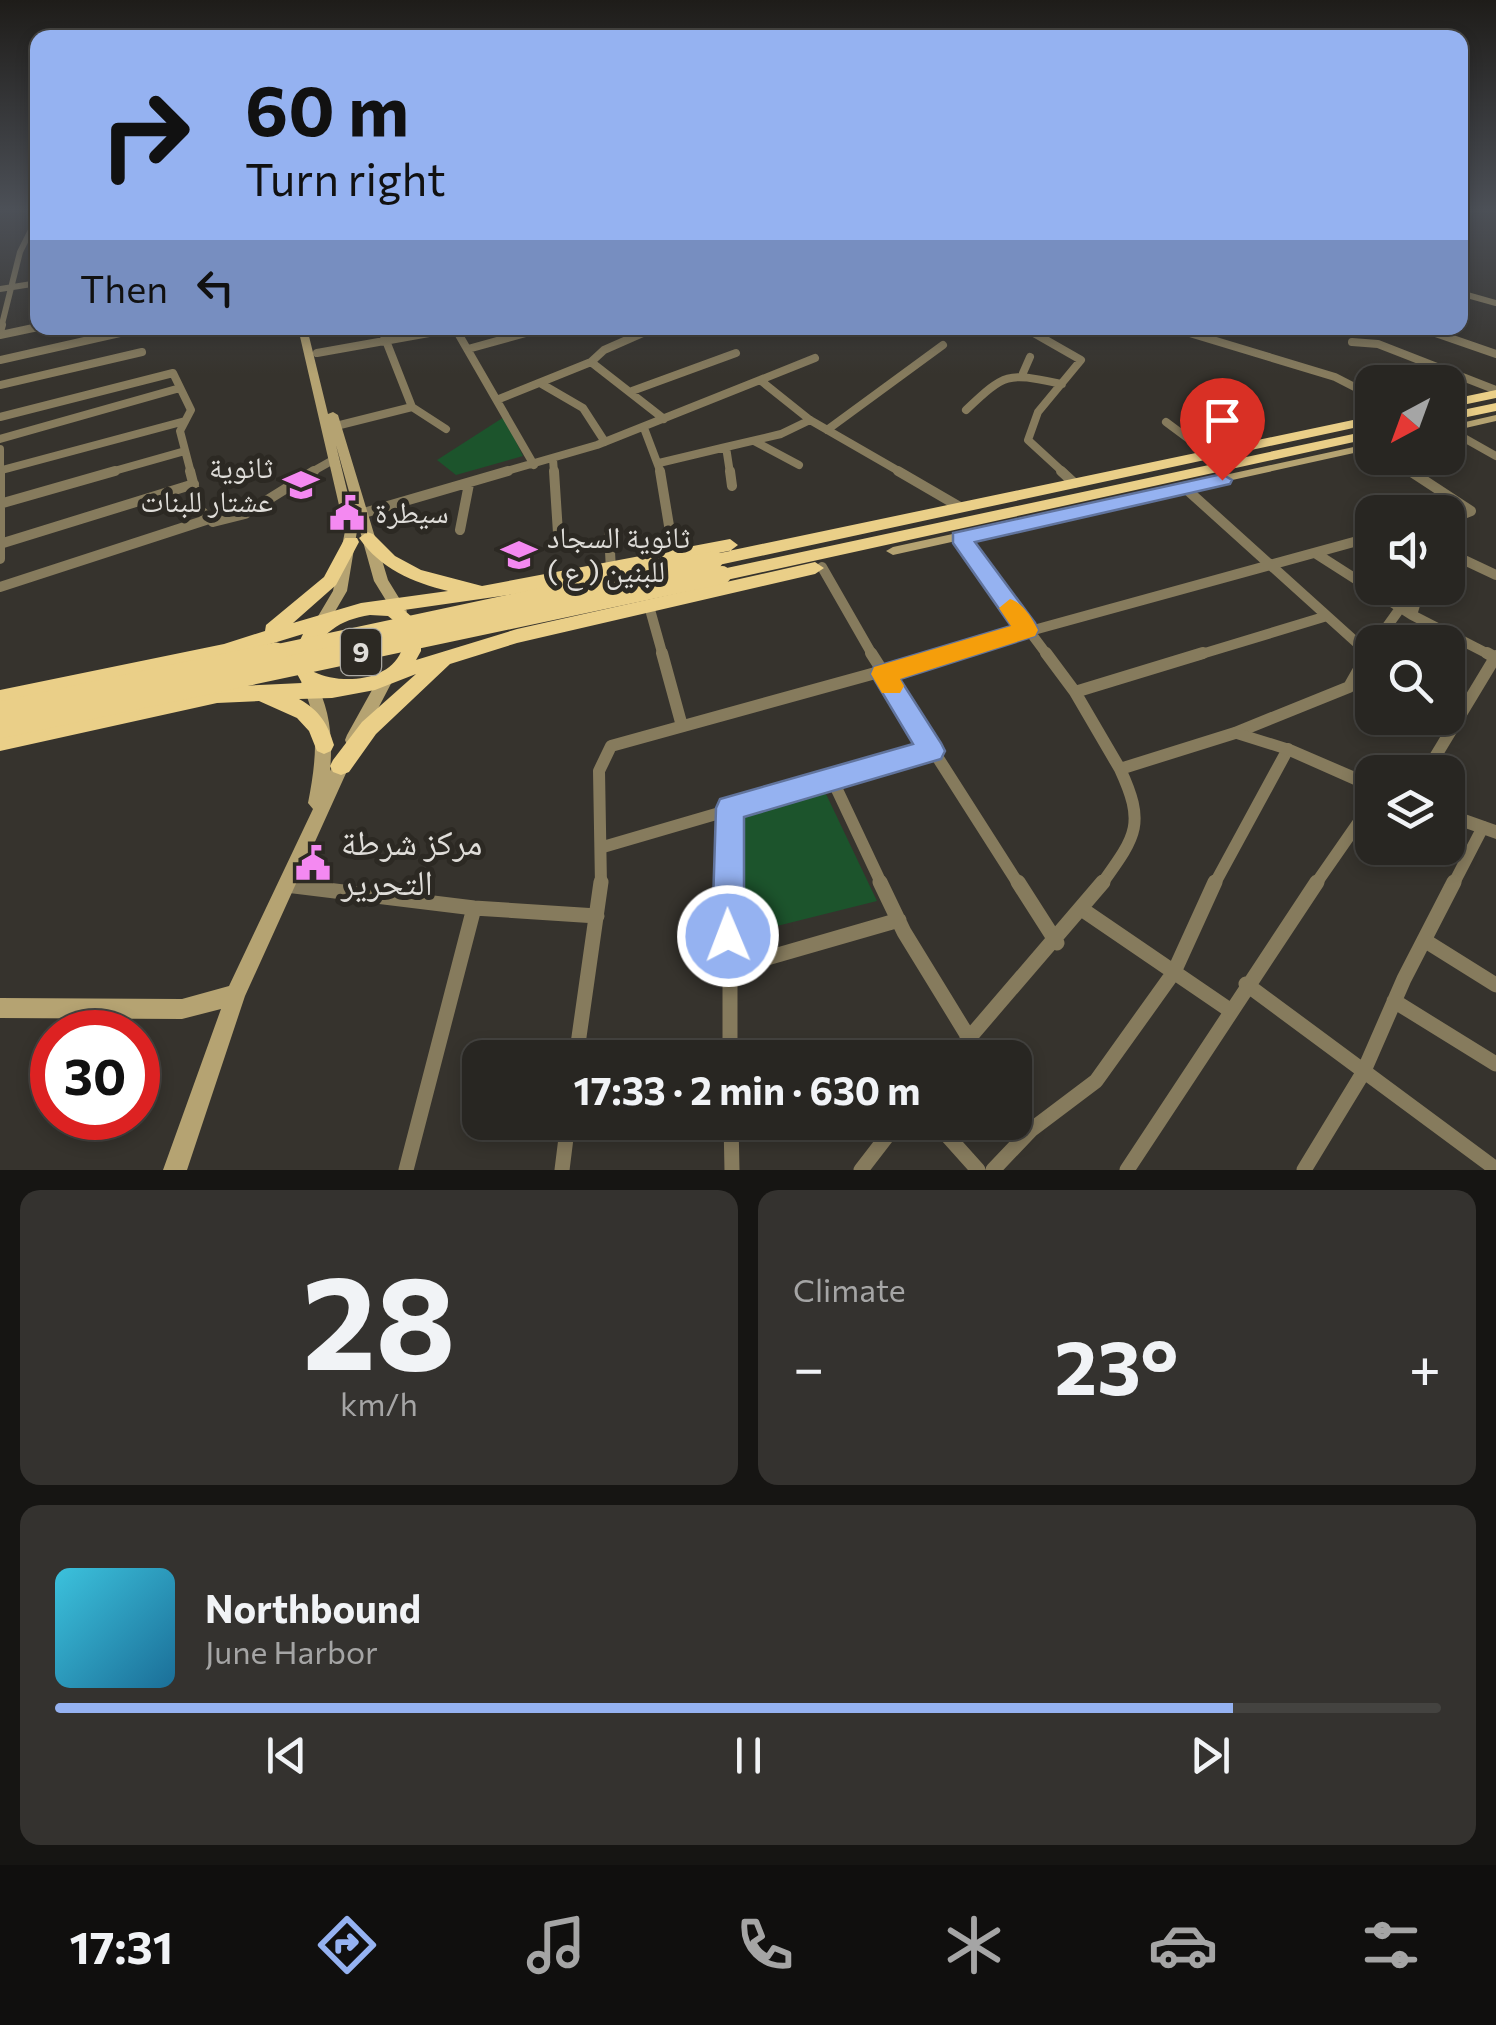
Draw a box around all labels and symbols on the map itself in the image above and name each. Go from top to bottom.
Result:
north arrow [1355,365,1465,475]
pin [1180,378,1265,481]
place label: ثانوية عشتار للبنات [140,447,273,519]
school or university icon: ثانوية عشتار للبنات [282,466,320,504]
place label: سيطرة [375,492,449,530]
public building icon: سيطرة [328,494,366,532]
place label: ثانوية السجاد ( ع ) للبنين [547,517,690,591]
school or university icon: ثانوية السجاد ( ع ) للبنين [500,536,538,574]
road number: 9 [341,629,381,675]
place label: مركز شرطة التحرير [340,819,483,903]
public building icon: مركز شرطة التحرير [294,844,332,882]
position arrow [676,884,780,988]
speed limit sign: 30 [30,1010,160,1140]

